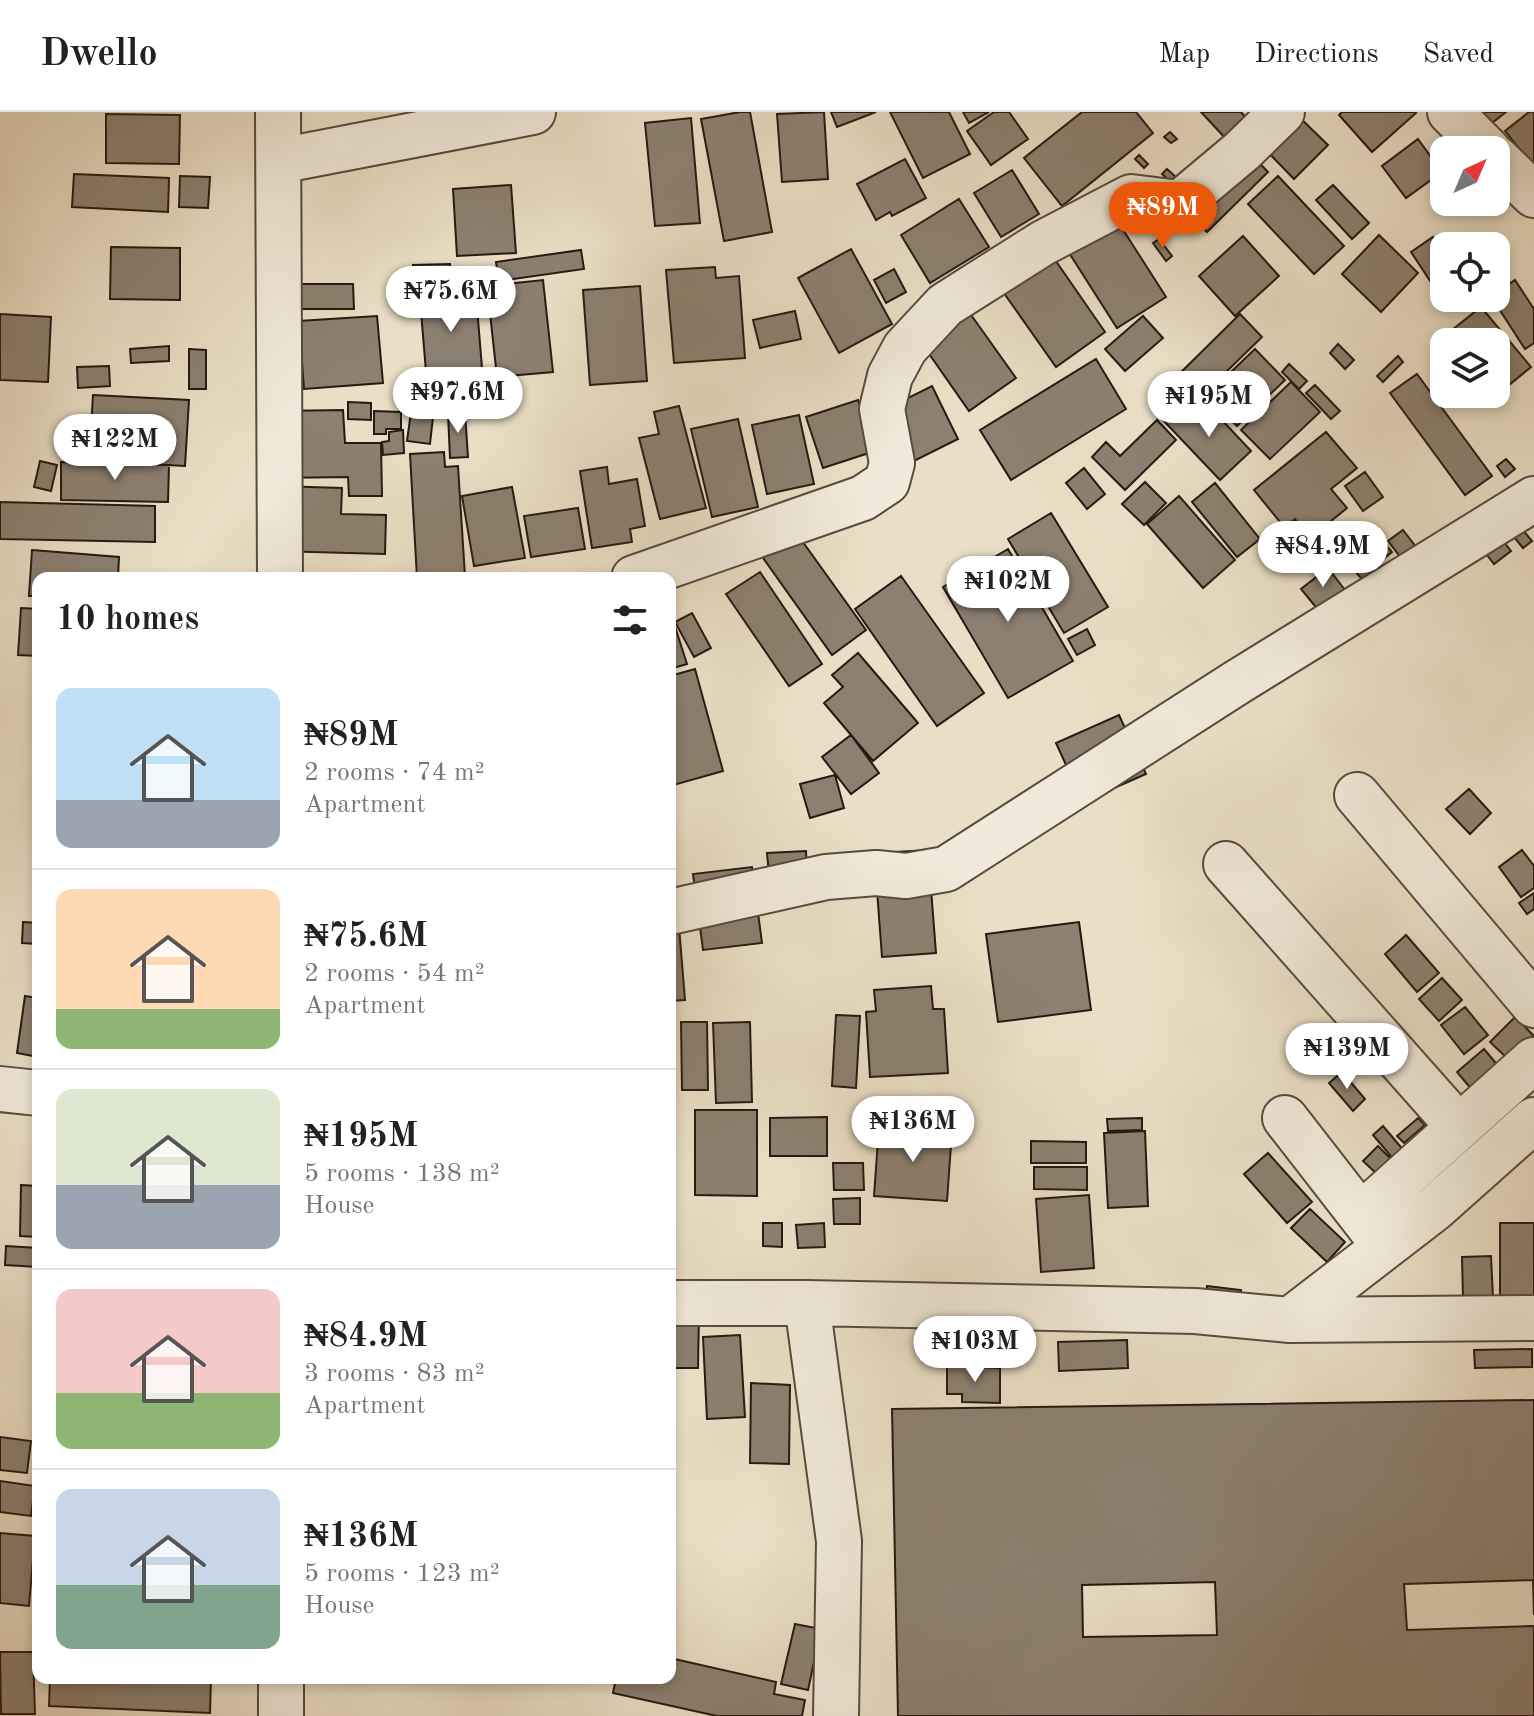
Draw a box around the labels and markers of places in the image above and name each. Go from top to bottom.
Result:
pin: ₦89M [1116,182,1210,250]
pin: ₦75.6M [386,266,516,334]
pin: ₦97.6M [393,367,523,435]
pin: ₦195M [1153,371,1265,439]
pin: ₦122M [59,414,171,482]
pin: ₦84.9M [1258,521,1388,589]
pin: ₦102M [952,556,1064,624]
pin: ₦139M [1291,1023,1403,1091]
pin: ₦136M [857,1096,969,1164]
pin: ₦103M [919,1316,1031,1384]

